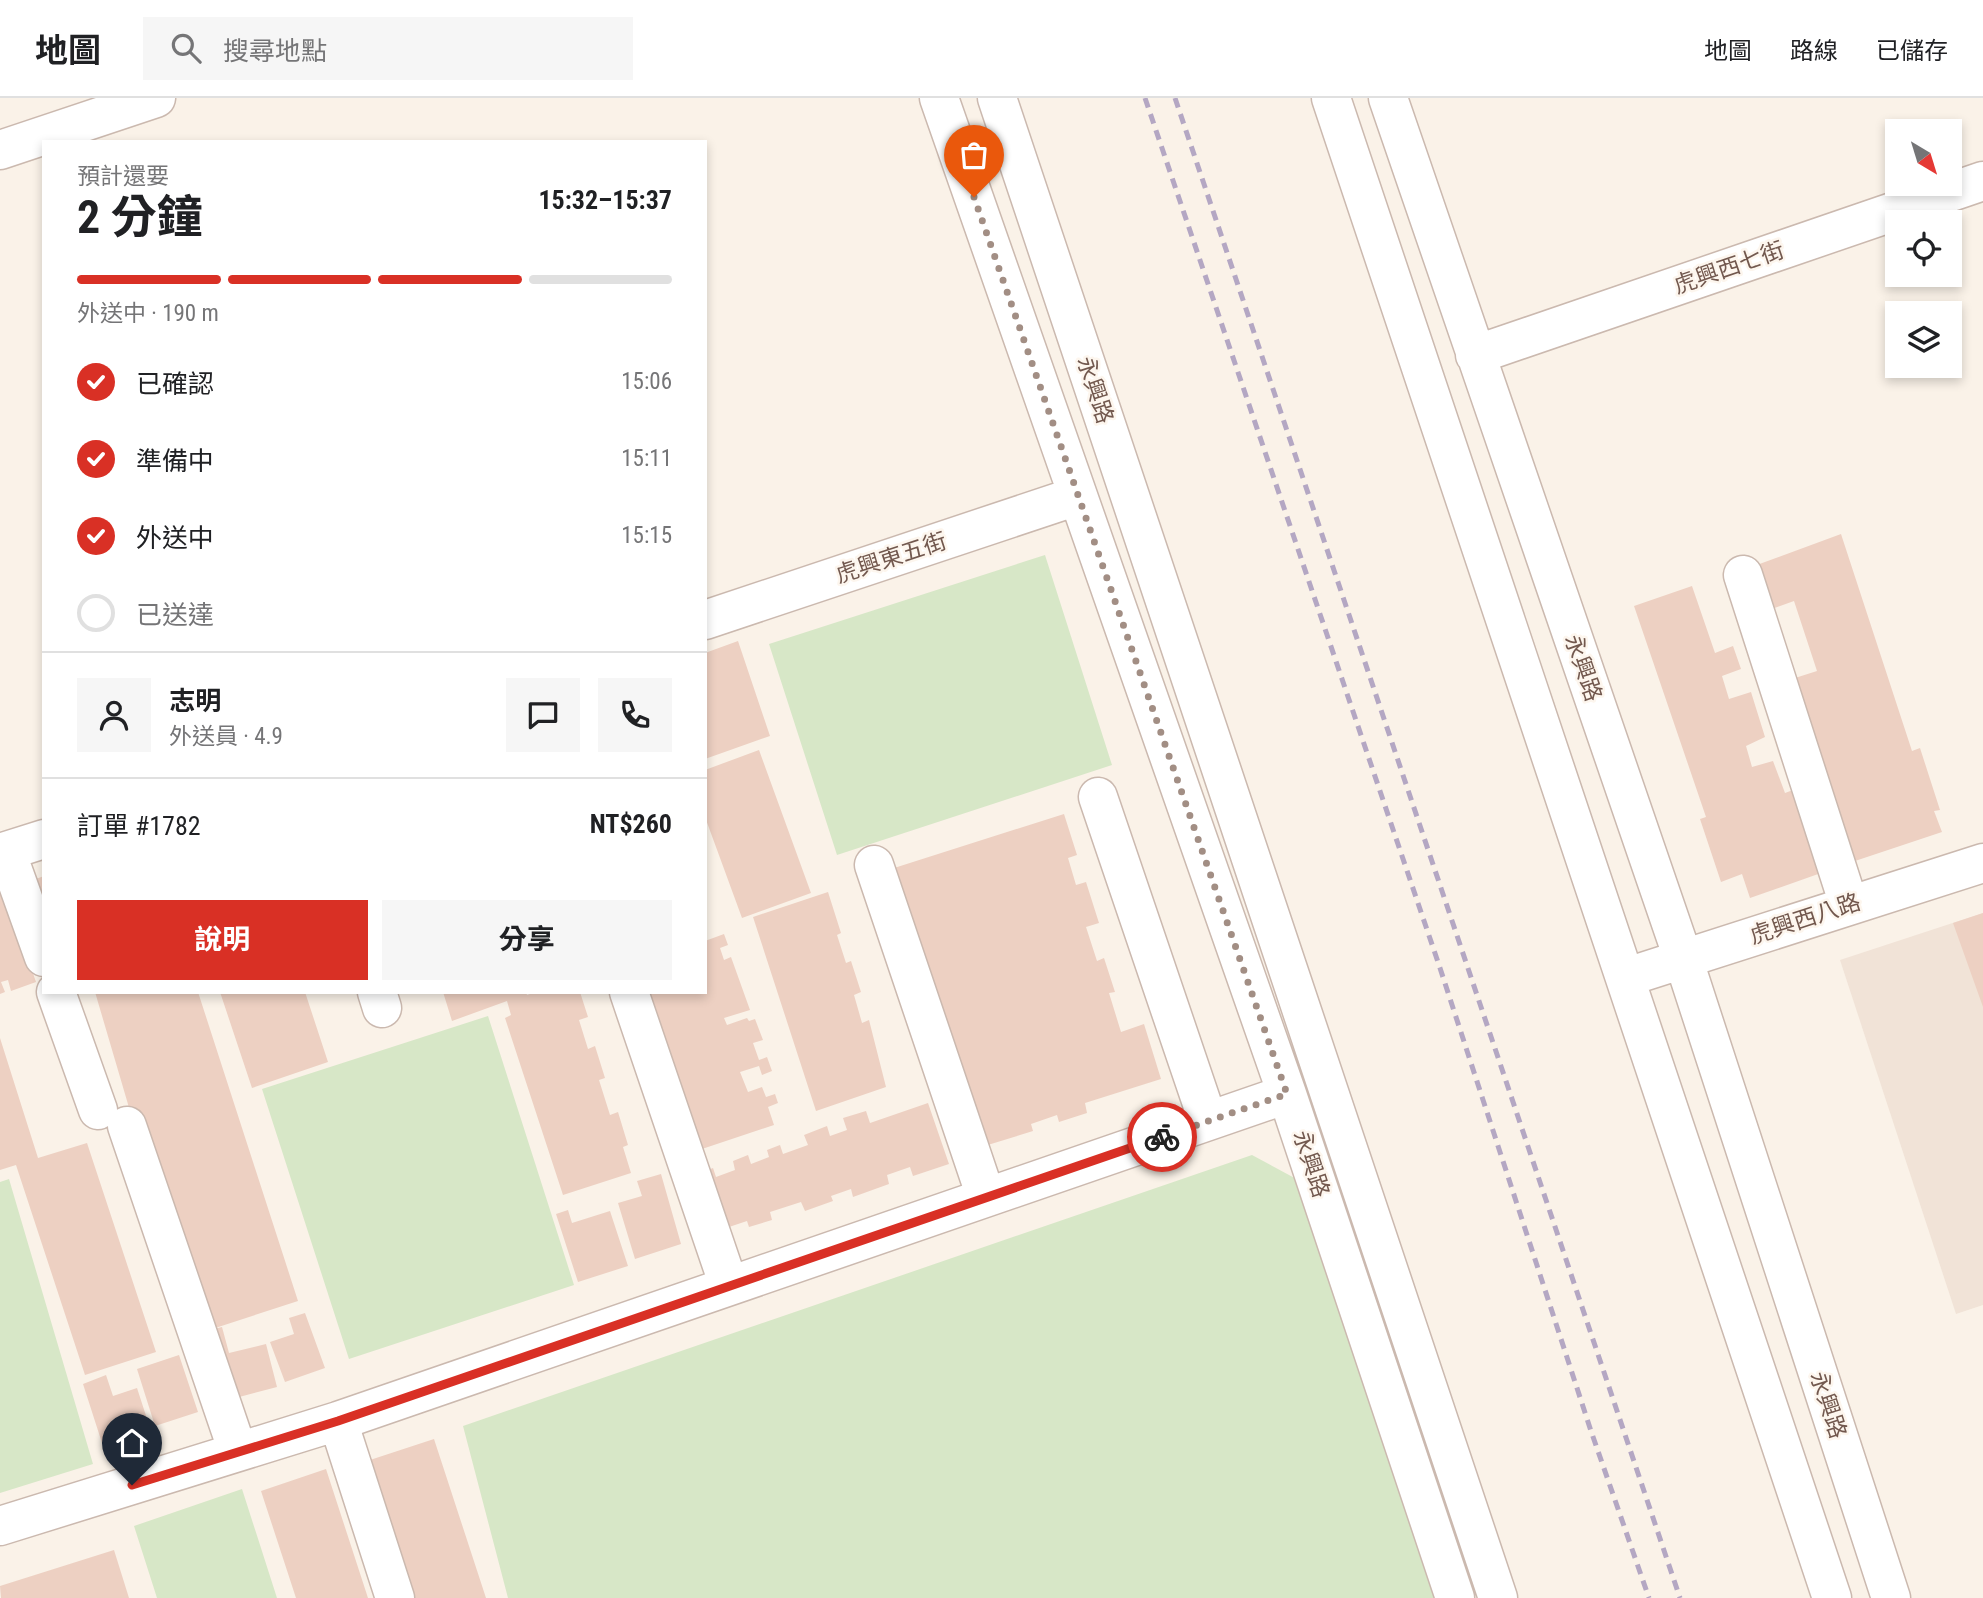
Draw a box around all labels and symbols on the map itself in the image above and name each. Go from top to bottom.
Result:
north arrow [1885,119,1962,196]
pin [944,125,1004,197]
street label: 虎興西七街 [1670,237,1788,299]
street label: 永興路 [1071,353,1119,427]
street label: 虎興東五街 [832,527,950,589]
street label: 永興路 [1559,631,1607,705]
street label: 虎興西八路 [1746,888,1864,950]
courier [1127,1102,1197,1172]
street label: 永興路 [1287,1127,1335,1201]
street label: 永興路 [1804,1368,1852,1442]
pin [102,1413,162,1485]

